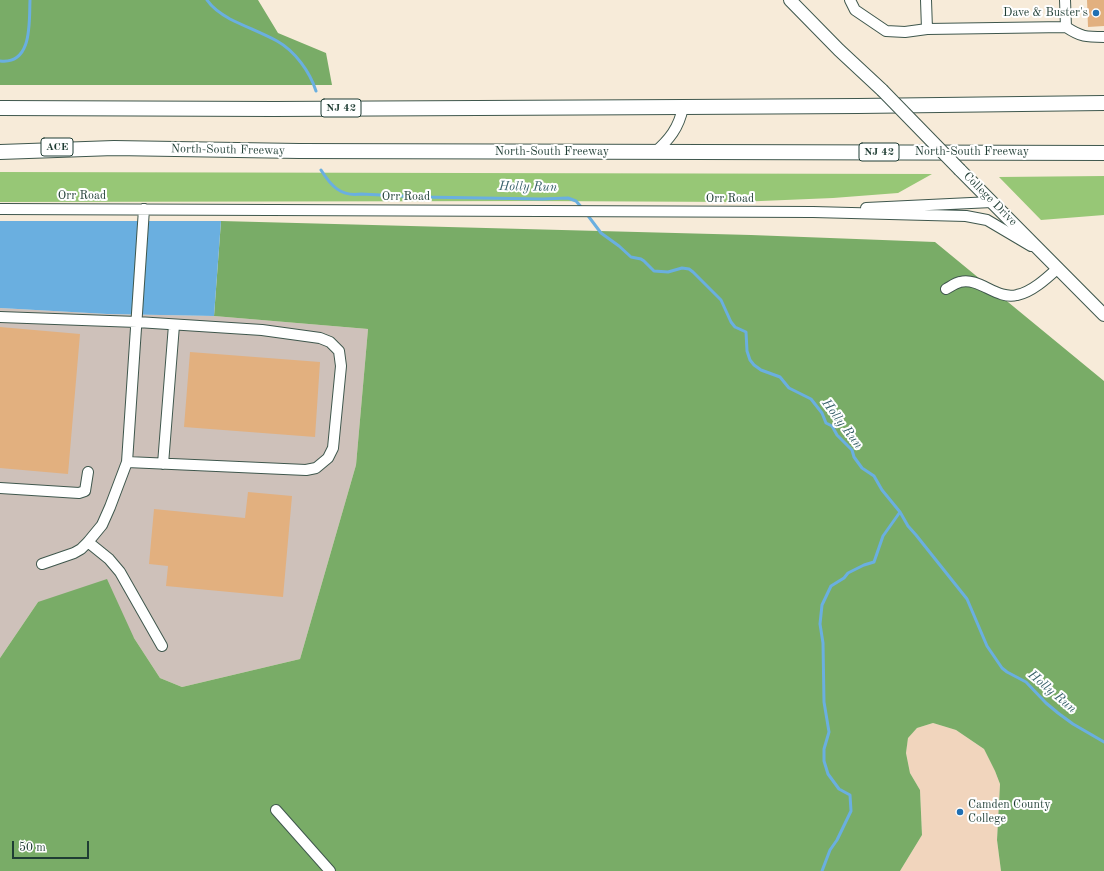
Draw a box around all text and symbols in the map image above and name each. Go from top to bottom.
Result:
place label: Dave & Buster's [1003,6,1088,20]
marker: Dave & Buster's [1091,8,1101,18]
road number: NJ 42 [321,99,361,117]
road number: ACE [41,138,73,156]
street label: North-South Freeway [171,142,285,158]
road number: NJ 42 [859,143,899,161]
street label: North-South Freeway [495,145,609,159]
street label: North-South Freeway [915,145,1029,159]
street label: College Drive [960,169,1020,229]
water label: Holly Run [499,179,557,195]
street label: Orr Road [58,189,106,203]
street label: Orr Road [382,190,430,204]
street label: Orr Road [706,192,754,206]
water label: Holly Run [818,396,866,452]
water label: Holly Run [1025,667,1079,717]
place label: Camden County College [968,798,1051,826]
marker: Camden County College [955,807,965,817]
scale bar [14,833,91,859]
text: 50 m [19,842,46,854]

